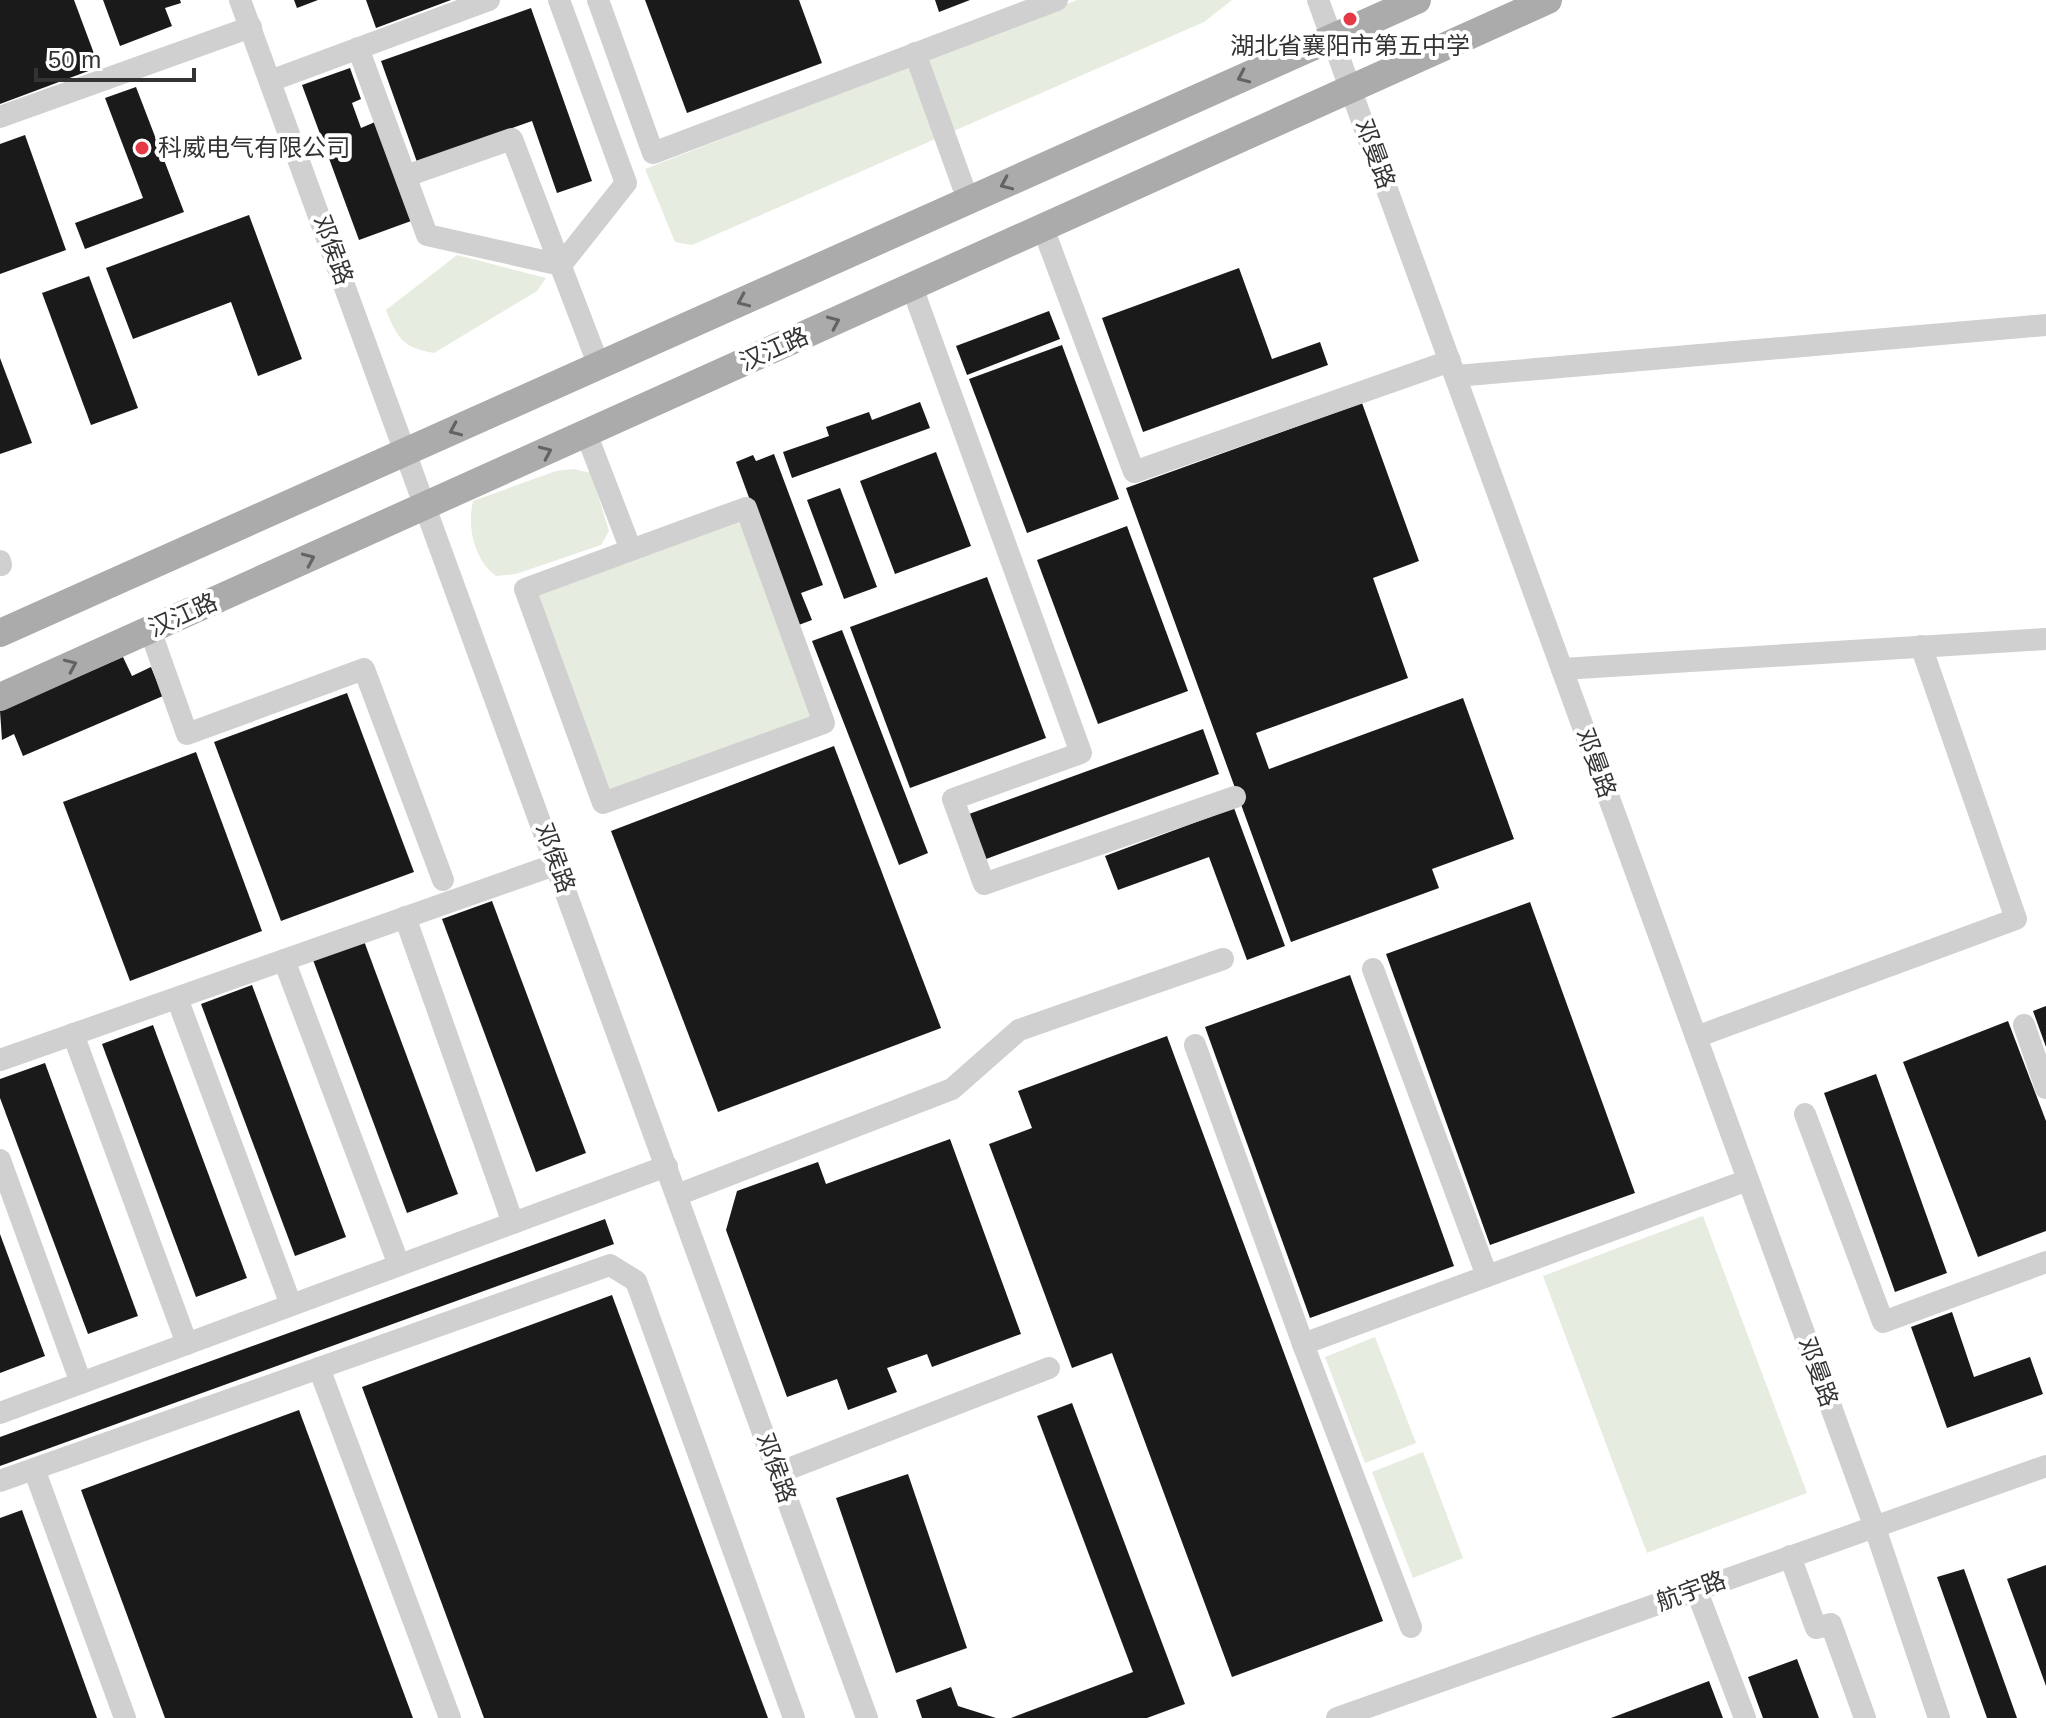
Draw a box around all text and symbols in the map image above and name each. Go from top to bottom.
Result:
marker: 湖北省襄阳市第五中学 [1341,10,1359,28]
scale bar [36,32,194,82]
place label: 湖北省襄阳市第五中学 [1230,32,1470,59]
text: 50 m [48,46,101,73]
one-way arrow [1237,68,1251,84]
street label: 邓曼路 [1350,115,1400,192]
place label: 科威电气有限公司 [158,134,350,161]
marker: 科威电气有限公司 [133,139,151,157]
one-way arrow [1000,174,1014,190]
street label: 邓侯路 [308,211,358,288]
one-way arrow [737,291,751,307]
one-way arrow [825,316,840,332]
street label: 汉江路 [735,322,812,376]
one-way arrow [448,421,463,437]
one-way arrow [537,446,552,462]
one-way arrow [300,552,315,568]
street label: 汉江路 [144,588,221,642]
one-way arrow [63,658,77,674]
street label: 邓曼路 [1571,724,1621,801]
street label: 邓侯路 [530,819,580,896]
street label: 邓曼路 [1793,1333,1843,1410]
street label: 邓侯路 [751,1429,801,1506]
street label: 航宇路 [1652,1566,1729,1616]

